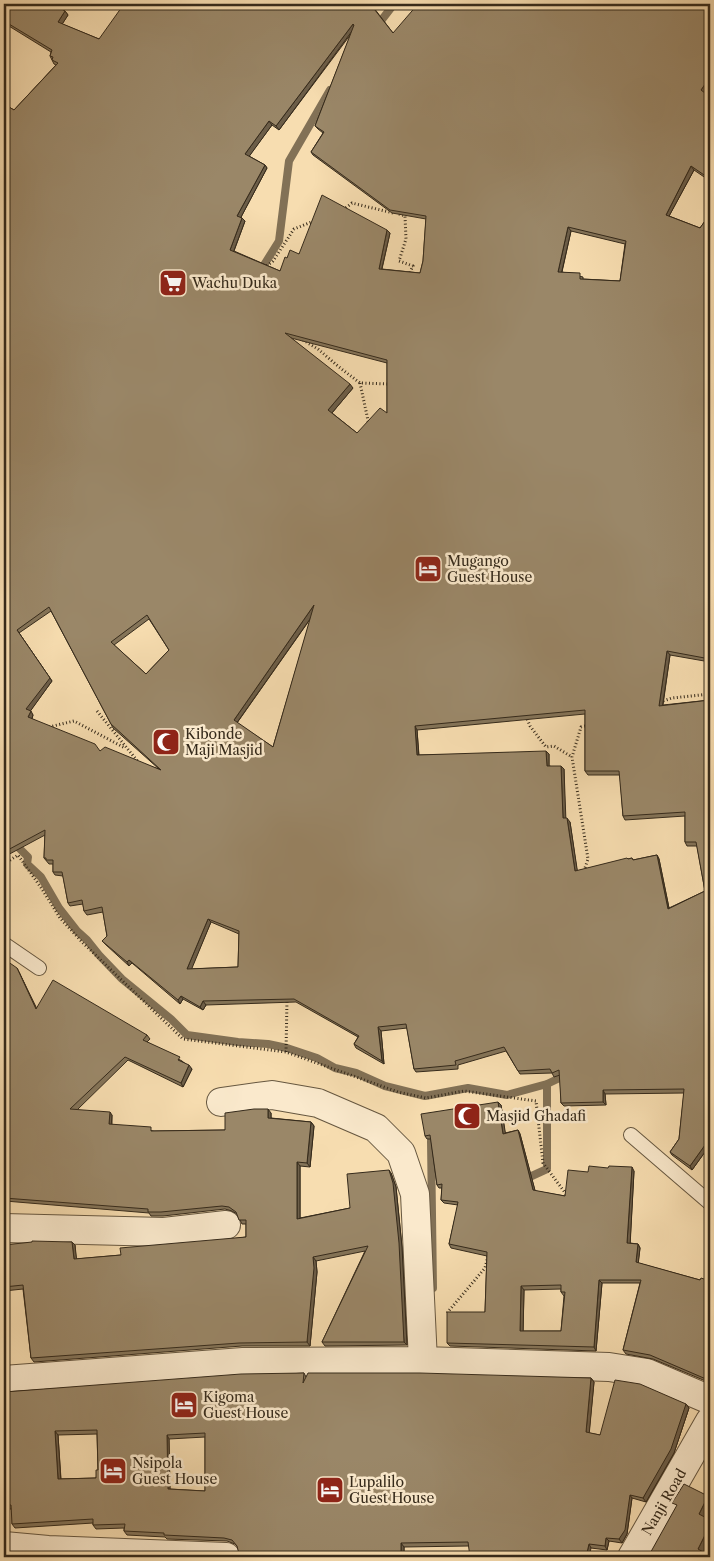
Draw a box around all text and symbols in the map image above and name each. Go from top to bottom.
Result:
supermarket icon: Wachu Duka [158,268,188,298]
place label: Wachu Duka [191,274,278,292]
place label: Mugango Guest House [447,552,532,586]
hotel icon: Mugango Guest House [413,554,443,584]
place label: Kibonde Maji Masjid [185,725,263,759]
mosque icon: Kibonde Maji Masjid [151,727,181,757]
mosque icon: Masjid Ghadafi [452,1101,482,1131]
place label: Masjid Ghadafi [486,1107,586,1125]
place label: Kigoma Guest House [203,1388,288,1422]
hotel icon: Kigoma Guest House [169,1390,199,1420]
place label: Nsipola Guest House [132,1454,217,1488]
hotel icon: Nsipola Guest House [98,1456,128,1486]
street label: Nanji Road [638,1465,691,1539]
place label: Lupalilo Guest House [349,1473,434,1507]
hotel icon: Lupalilo Guest House [315,1475,345,1505]

